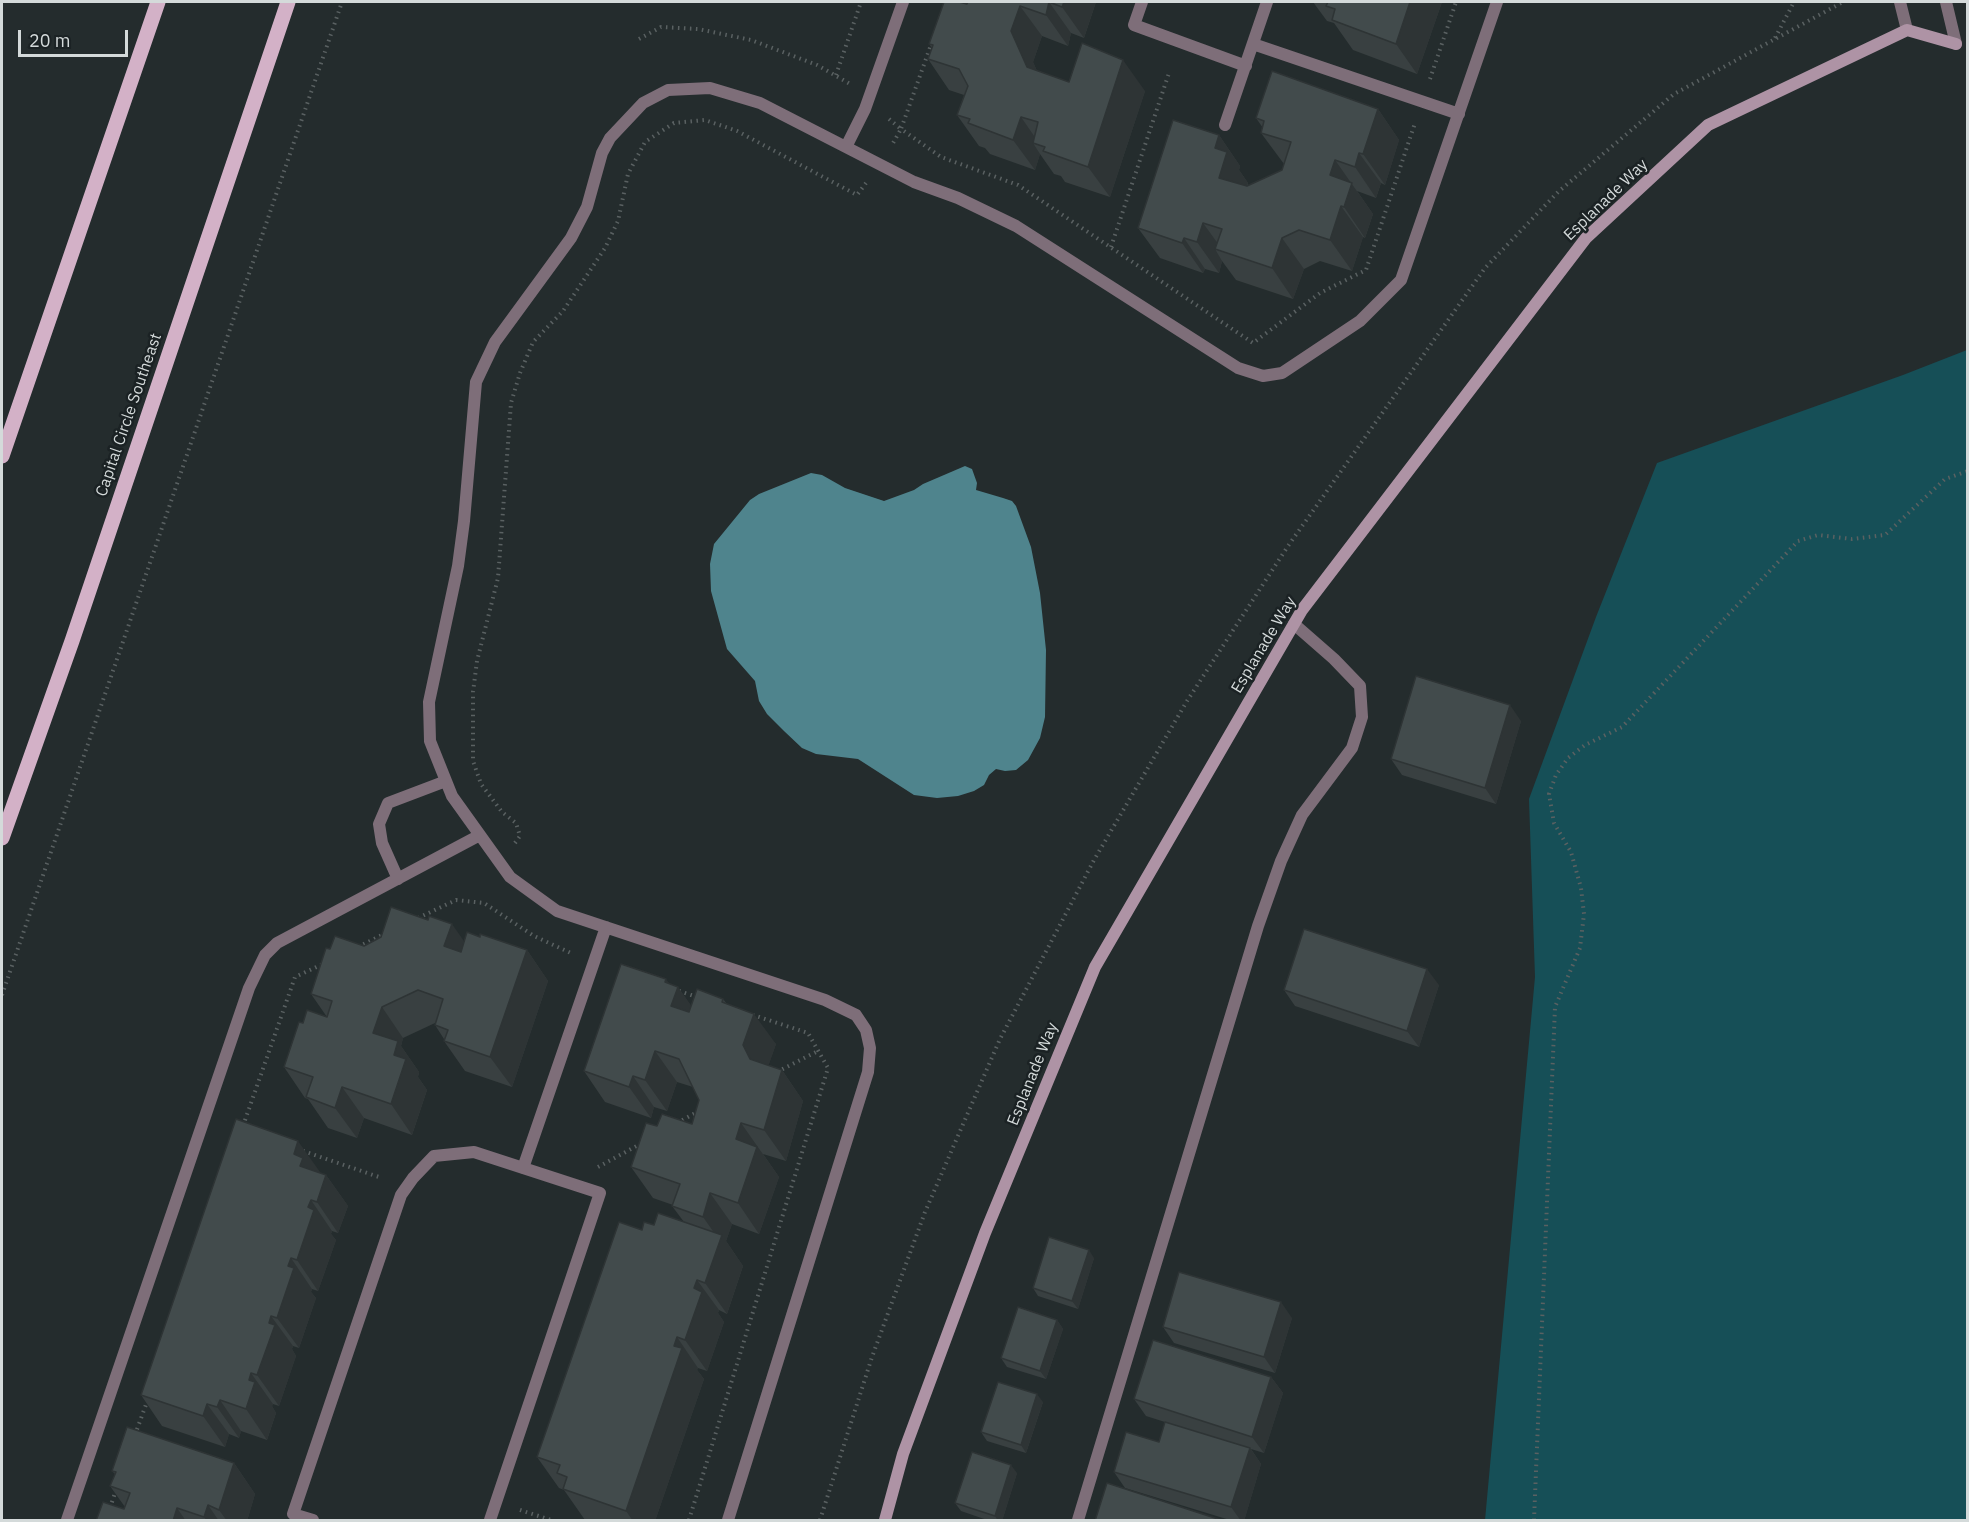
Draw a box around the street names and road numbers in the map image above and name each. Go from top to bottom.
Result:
street label: Esplanade Way [1560,155,1652,245]
street label: Capital Circle Southeast [92,331,166,499]
street label: Esplanade Way [1228,593,1300,697]
street label: Esplanade Way [1004,1020,1062,1128]

